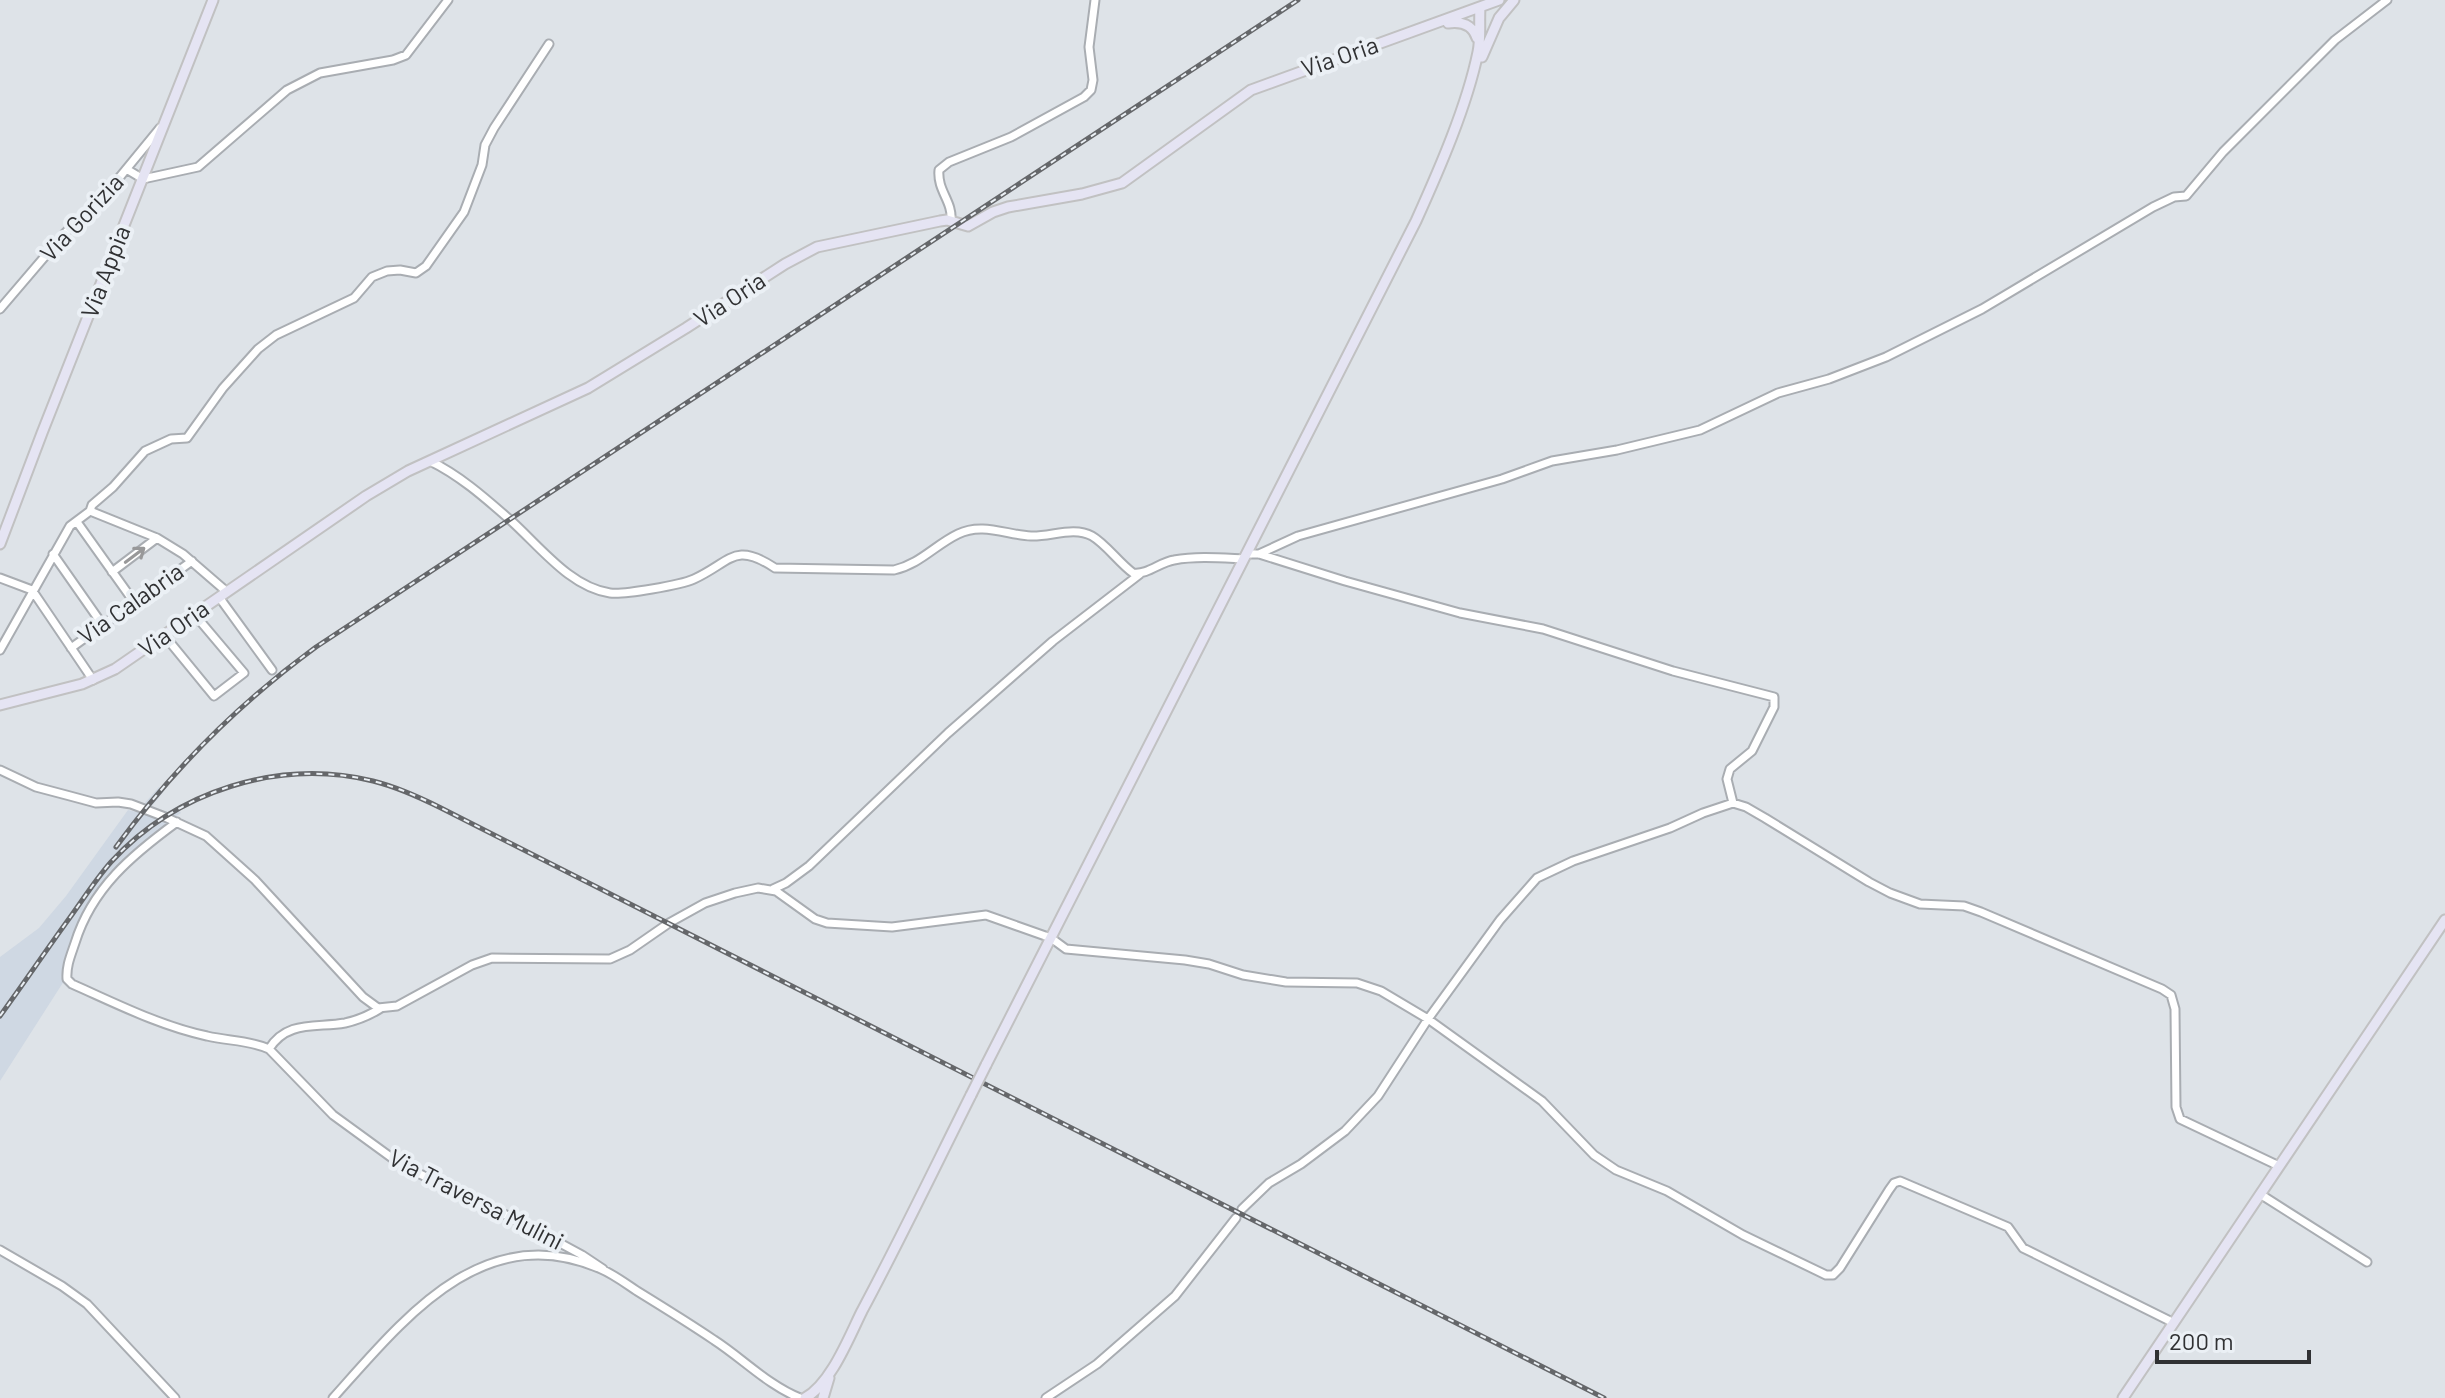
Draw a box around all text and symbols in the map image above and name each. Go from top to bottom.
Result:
street label: Via Oria [1297,29,1382,82]
street label: Via Gorizia [33,167,129,267]
street label: Via Appia [74,221,135,322]
street label: Via Oria [688,265,770,333]
one-way arrow [124,546,145,563]
street label: Via Calabria [72,556,188,650]
street label: Via Oria [132,593,214,662]
street label: Via Traversa Mulini [384,1142,569,1255]
scale bar [2157,1314,2309,1364]
text: 200 m [2169,1326,2234,1355]

